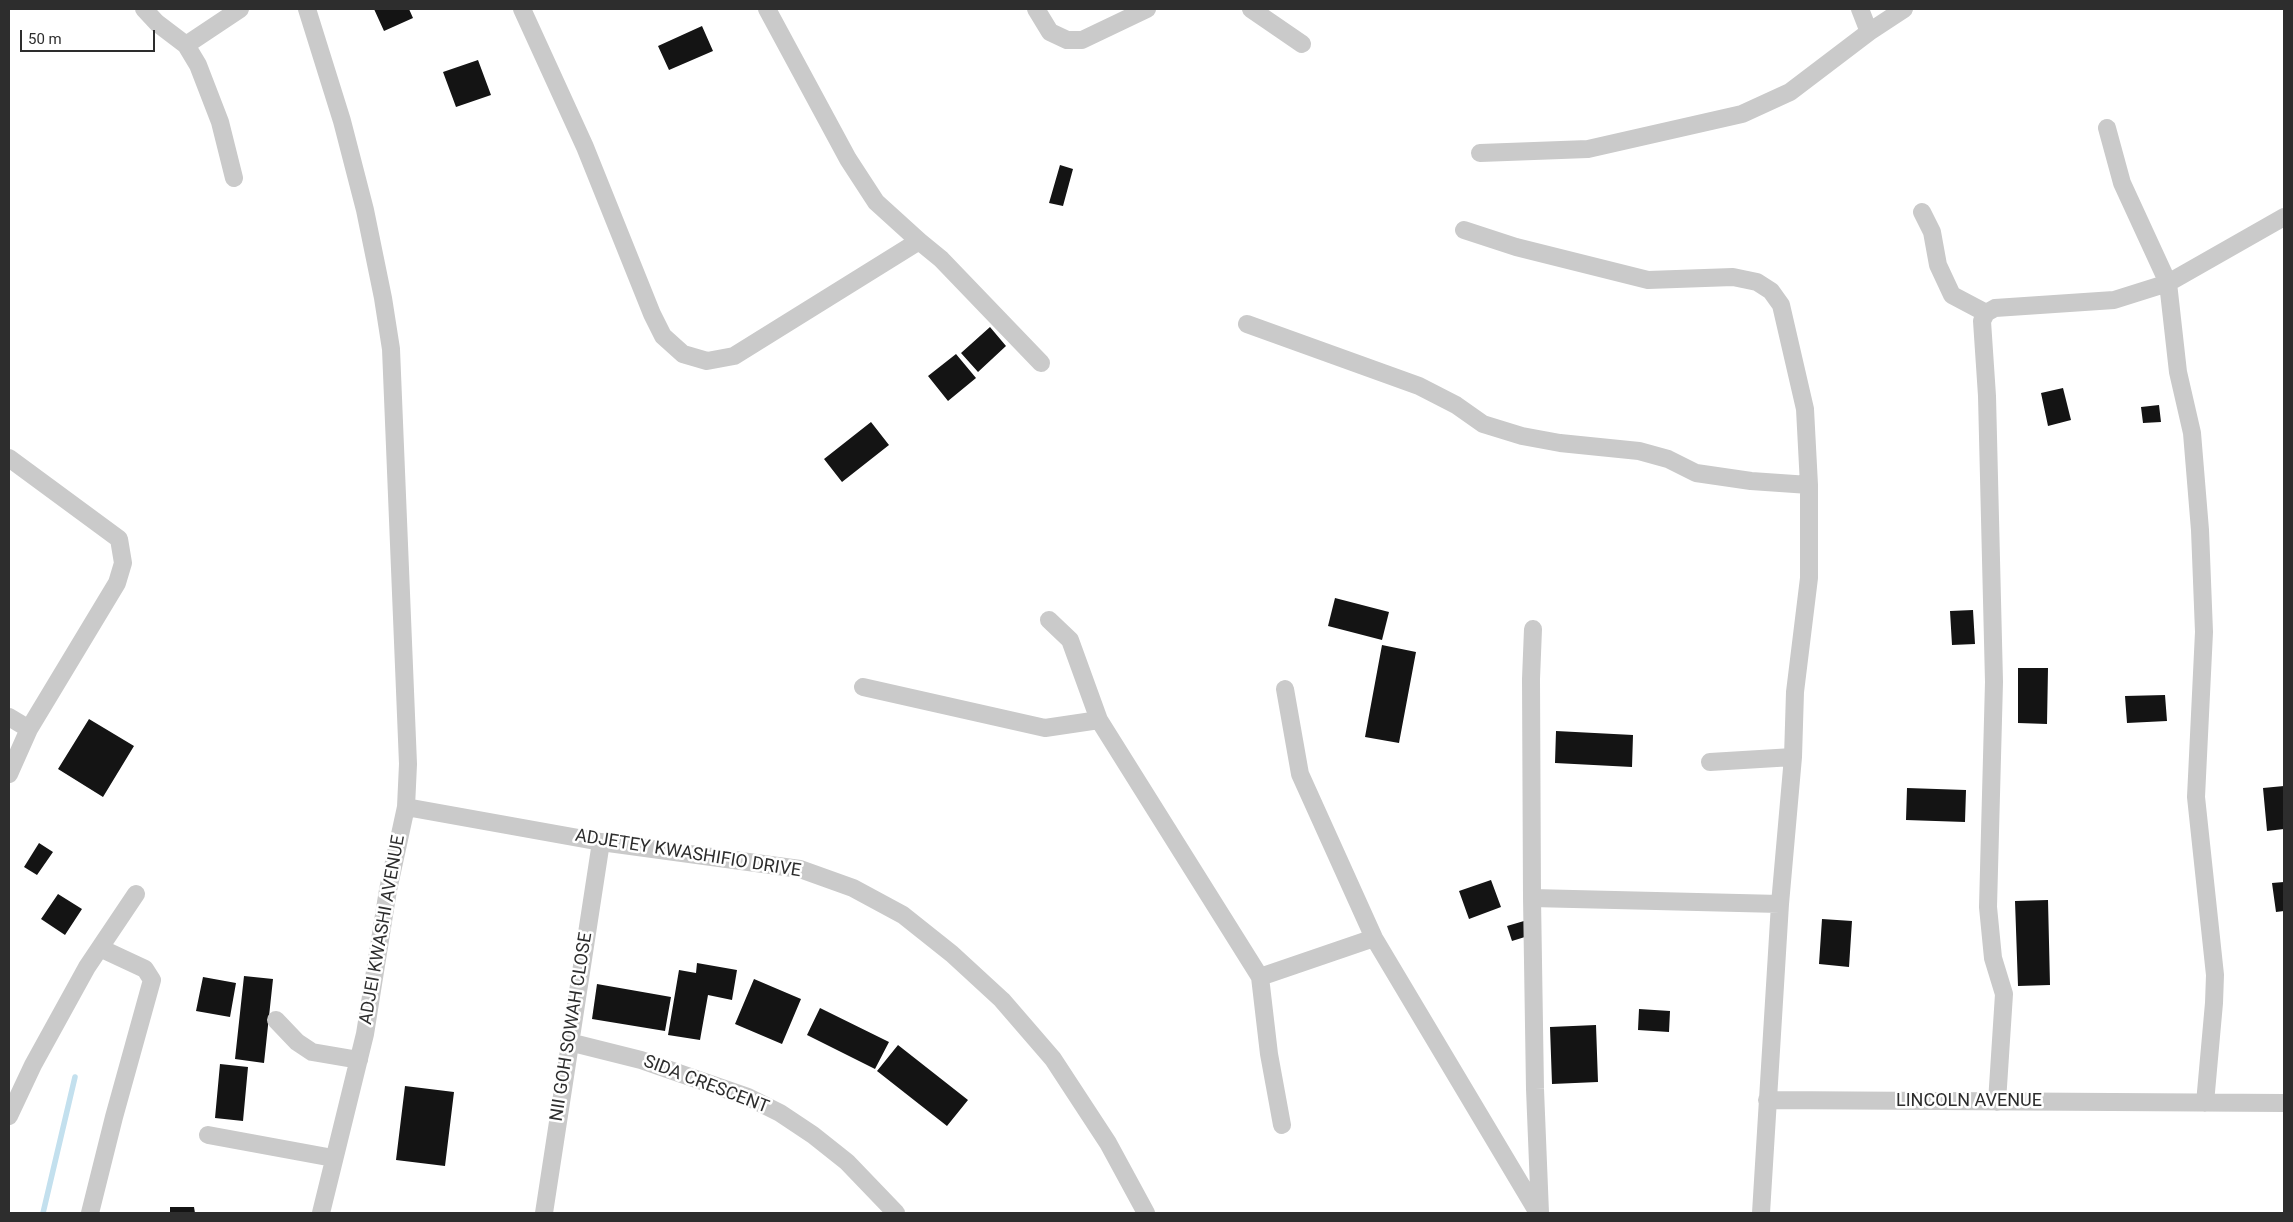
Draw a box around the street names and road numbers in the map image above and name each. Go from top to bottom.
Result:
street label: ADJETEY KWASHIFIO DRIVE [574,825,802,883]
street label: ADJEI KWASHI AVENUE [356,834,410,1026]
street label: NII GOH SOWAH CLOSE [546,931,598,1123]
street label: SIDA CRESCENT [640,1051,772,1119]
street label: LINCOLN AVENUE [1896,1090,2042,1112]

